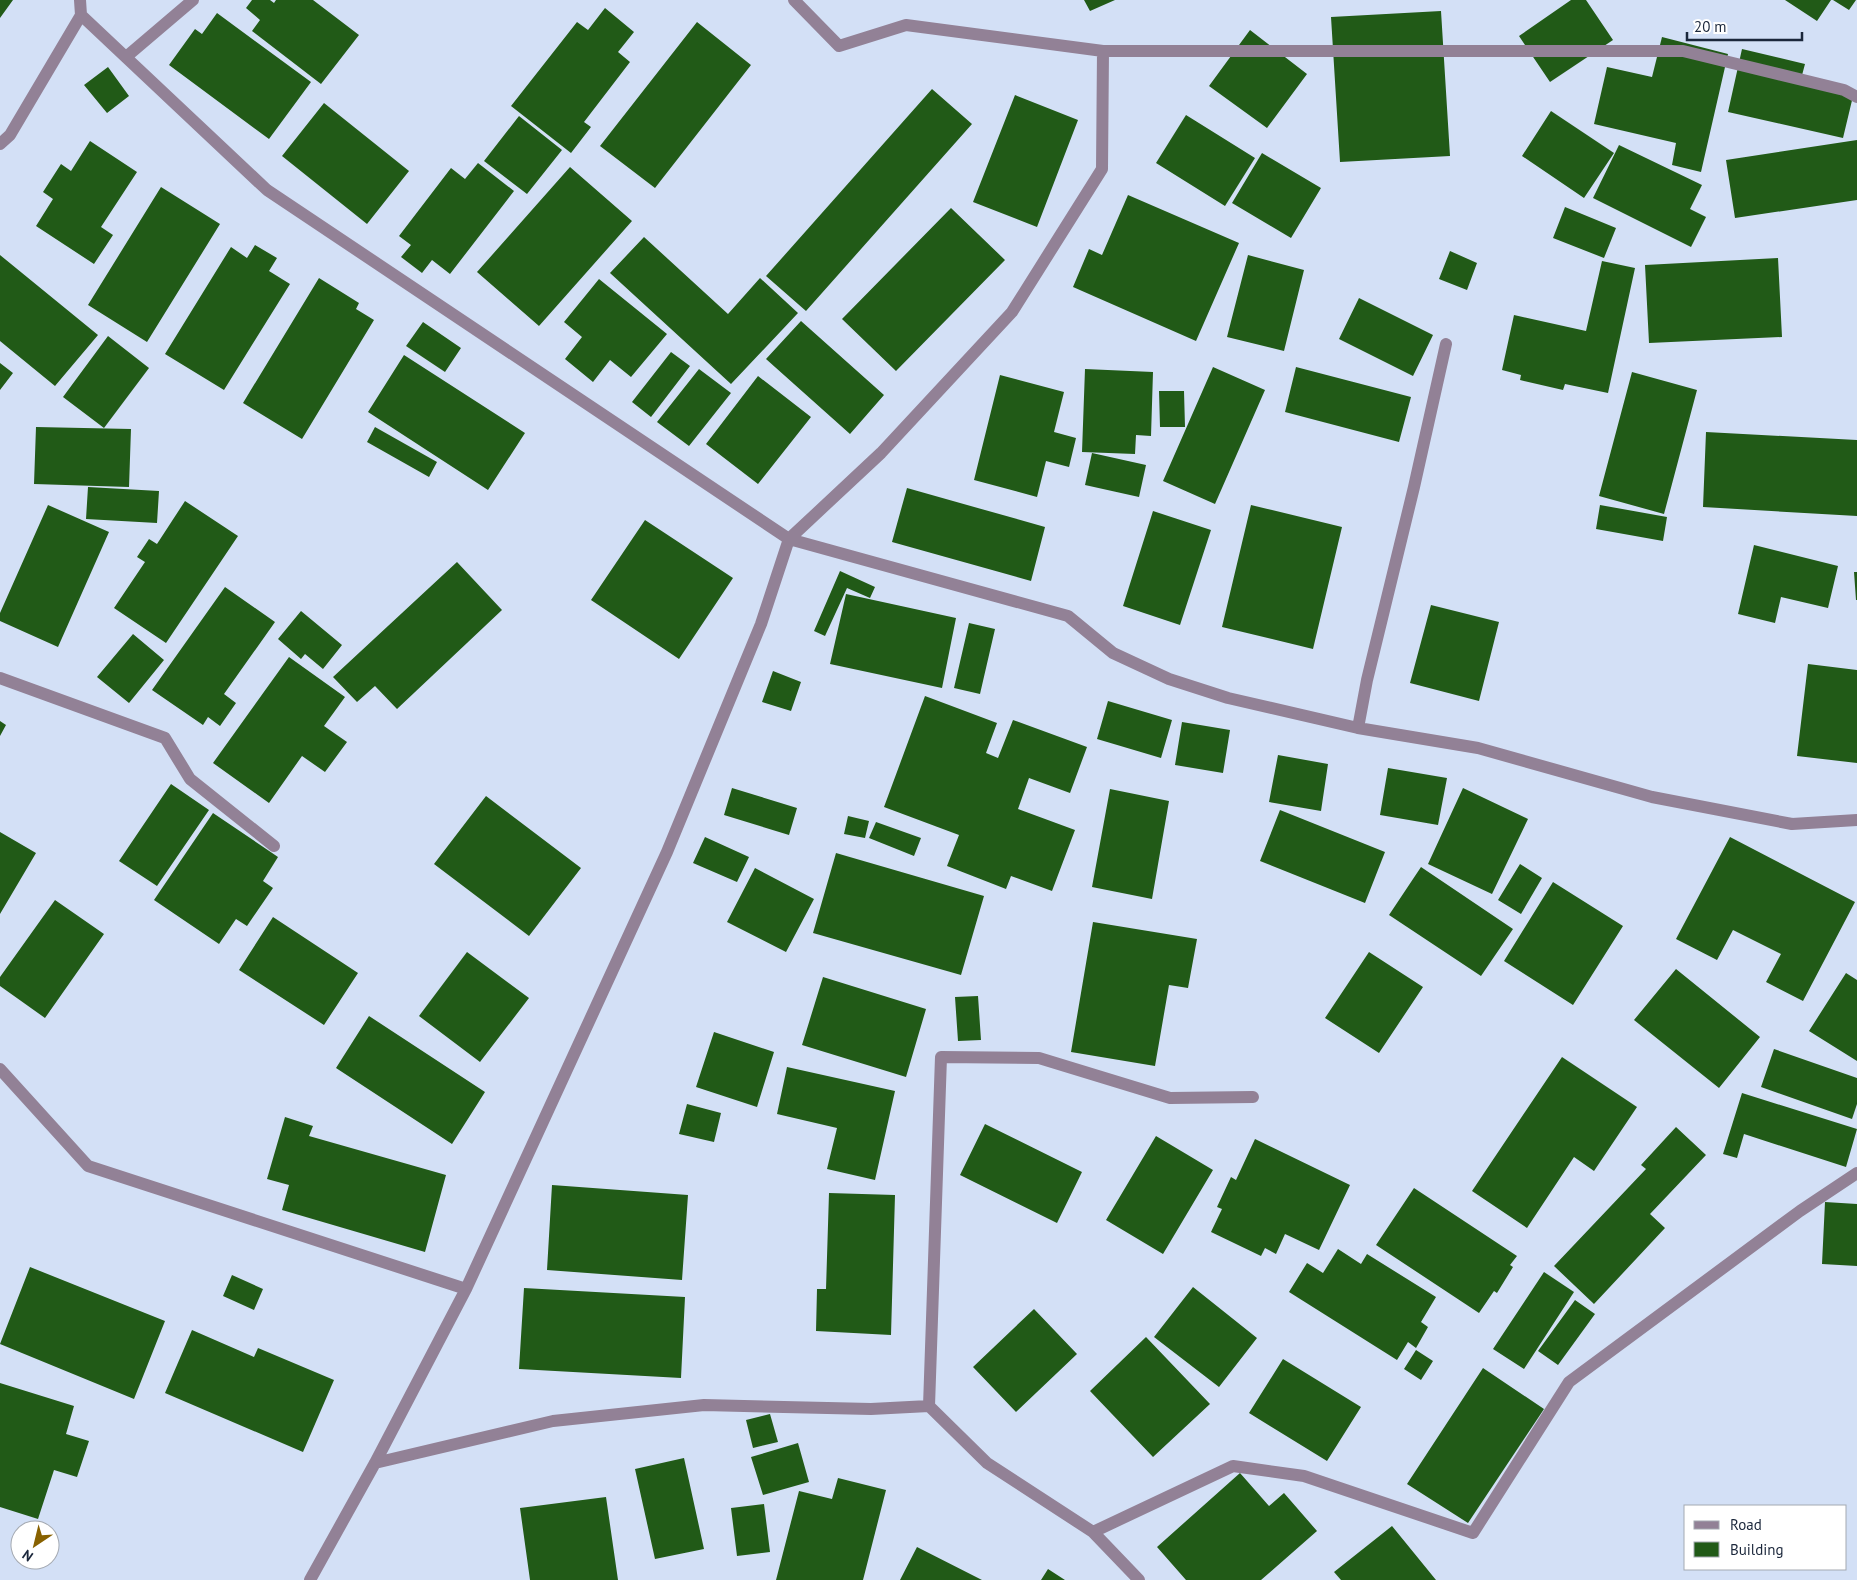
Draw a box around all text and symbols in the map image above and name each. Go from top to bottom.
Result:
scale bar [1687,10,1802,42]
text: 20 m [1694,17,1727,36]
legend [1684,1505,1847,1570]
text: Road [1730,1515,1762,1534]
north arrow [10,1520,60,1570]
text: Building [1730,1540,1784,1559]
text: N [19,1546,36,1566]

